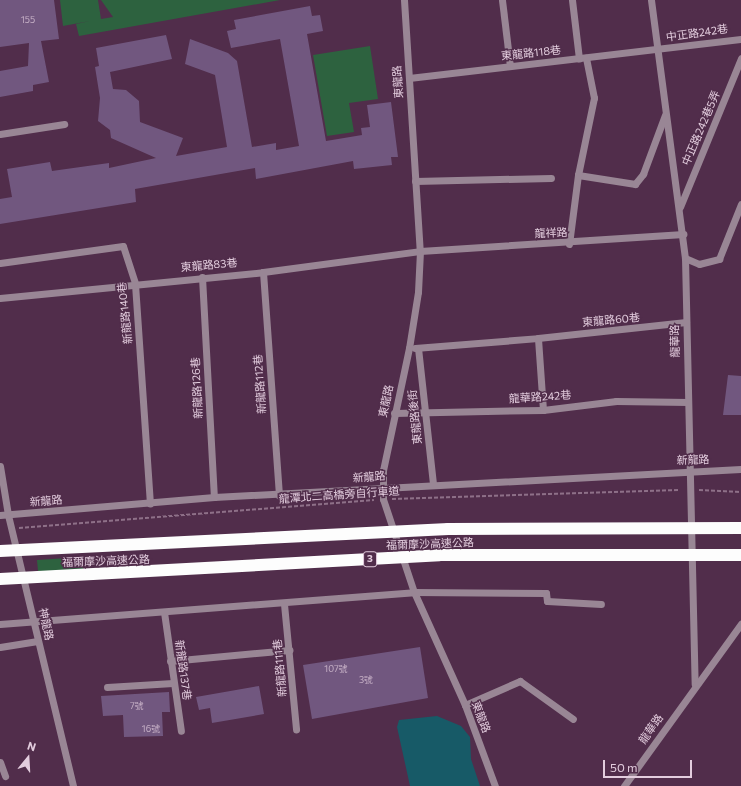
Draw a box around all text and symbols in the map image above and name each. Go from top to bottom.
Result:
house number: 155 [21,15,35,25]
street label: 中正路242巷 [665,22,729,44]
street label: 東龍路118巷 [500,43,562,63]
street label: 東龍路 [390,65,406,99]
street label: 中正路242巷5弄 [679,89,723,167]
street label: 龍祥路 [534,226,568,240]
street label: 東龍路83巷 [180,256,238,274]
street label: 新龍路140巷 [115,281,135,345]
street label: 東龍路60巷 [582,311,640,329]
street label: 龍華路 [668,324,682,358]
street label: 新龍路112巷 [251,354,269,414]
street label: 新龍路126巷 [189,357,205,419]
street label: 東龍路 [376,383,396,419]
street label: 龍華路242巷 [508,388,572,406]
street label: 東龍路後街 [406,389,424,445]
street label: 新龍路 [676,453,710,467]
street label: 新龍路 [352,469,386,485]
street label: 龍潭北二高橋旁自行車道 [278,484,400,506]
street label: 新龍路 [29,493,63,509]
street label: 福爾摩沙高速公路 [386,536,474,552]
road number: 3 [363,551,377,567]
street label: 福爾摩沙高速公路 [62,553,150,569]
street label: 神龍路 [36,606,56,642]
street label: 新龍路111巷 [271,638,289,698]
street label: 新龍路137巷 [172,639,194,701]
house number: 107號 [324,664,348,674]
house number: 3號 [359,675,373,685]
street label: 東龍路 [469,699,493,735]
house number: 7號 [130,701,144,711]
street label: 龍華路 [636,712,666,746]
house number: 16號 [142,724,160,734]
north arrow [8,738,48,778]
text: N [26,739,38,754]
scale bar [605,752,694,778]
text: 50 m [610,760,638,774]

